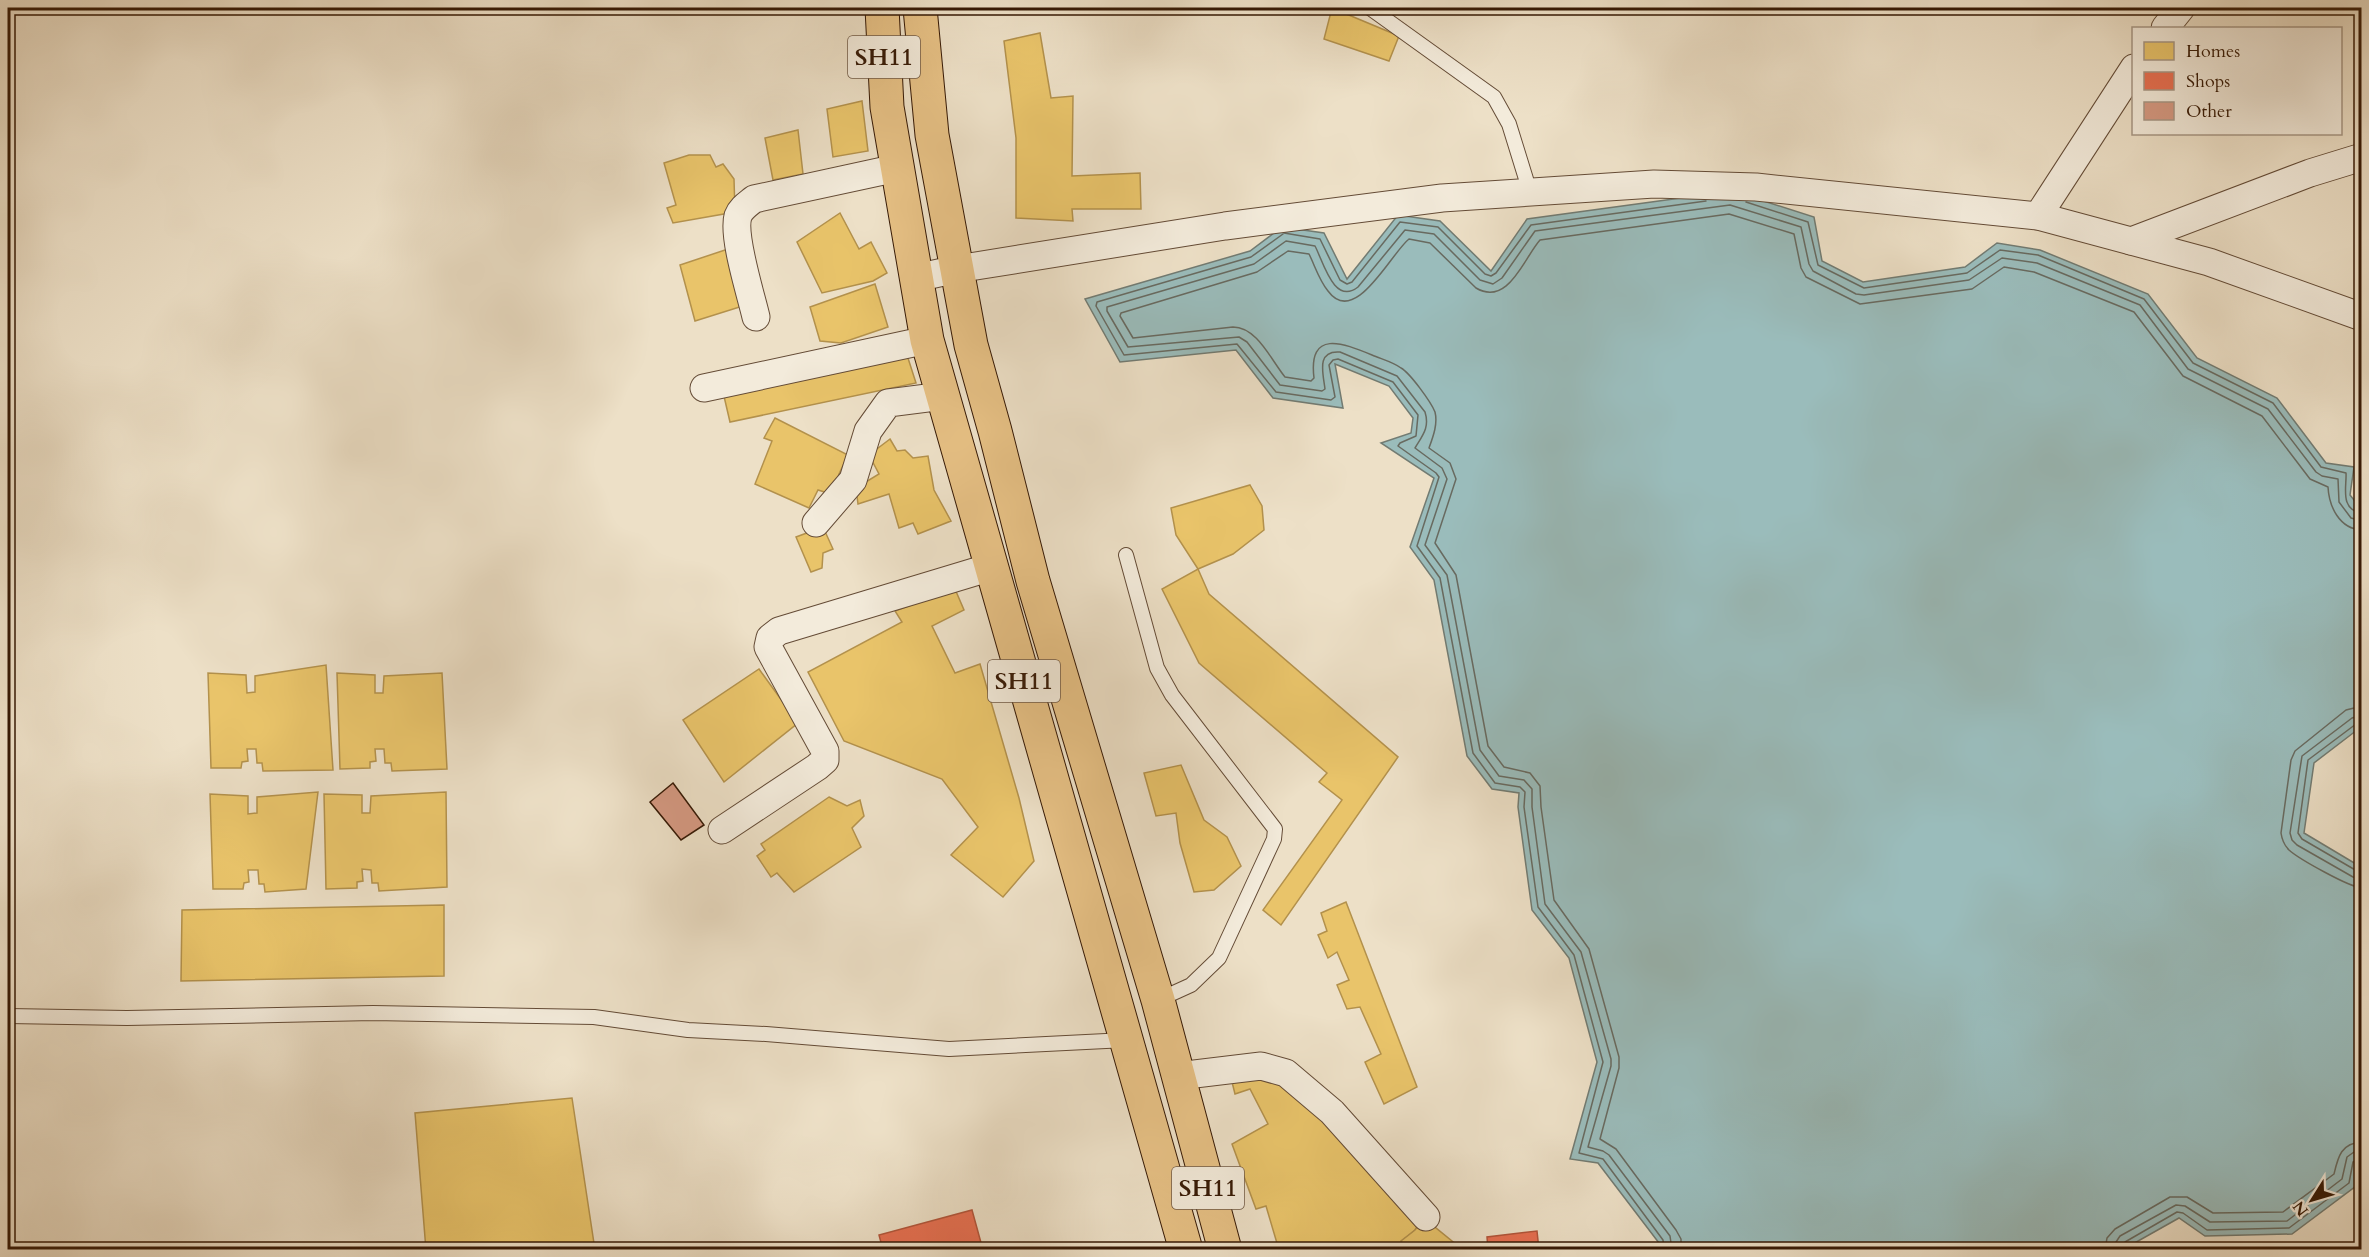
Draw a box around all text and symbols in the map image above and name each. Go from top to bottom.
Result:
legend [2132,27,2342,135]
road number: SH11 [848,36,920,78]
text: Homes [2186,39,2240,64]
text: Shops [2186,69,2230,94]
text: Other [2186,99,2232,124]
road number: SH11 [988,660,1060,702]
road number: SH11 [1172,1167,1244,1209]
north arrow [2282,1170,2342,1230]
text: N [2288,1196,2314,1221]

